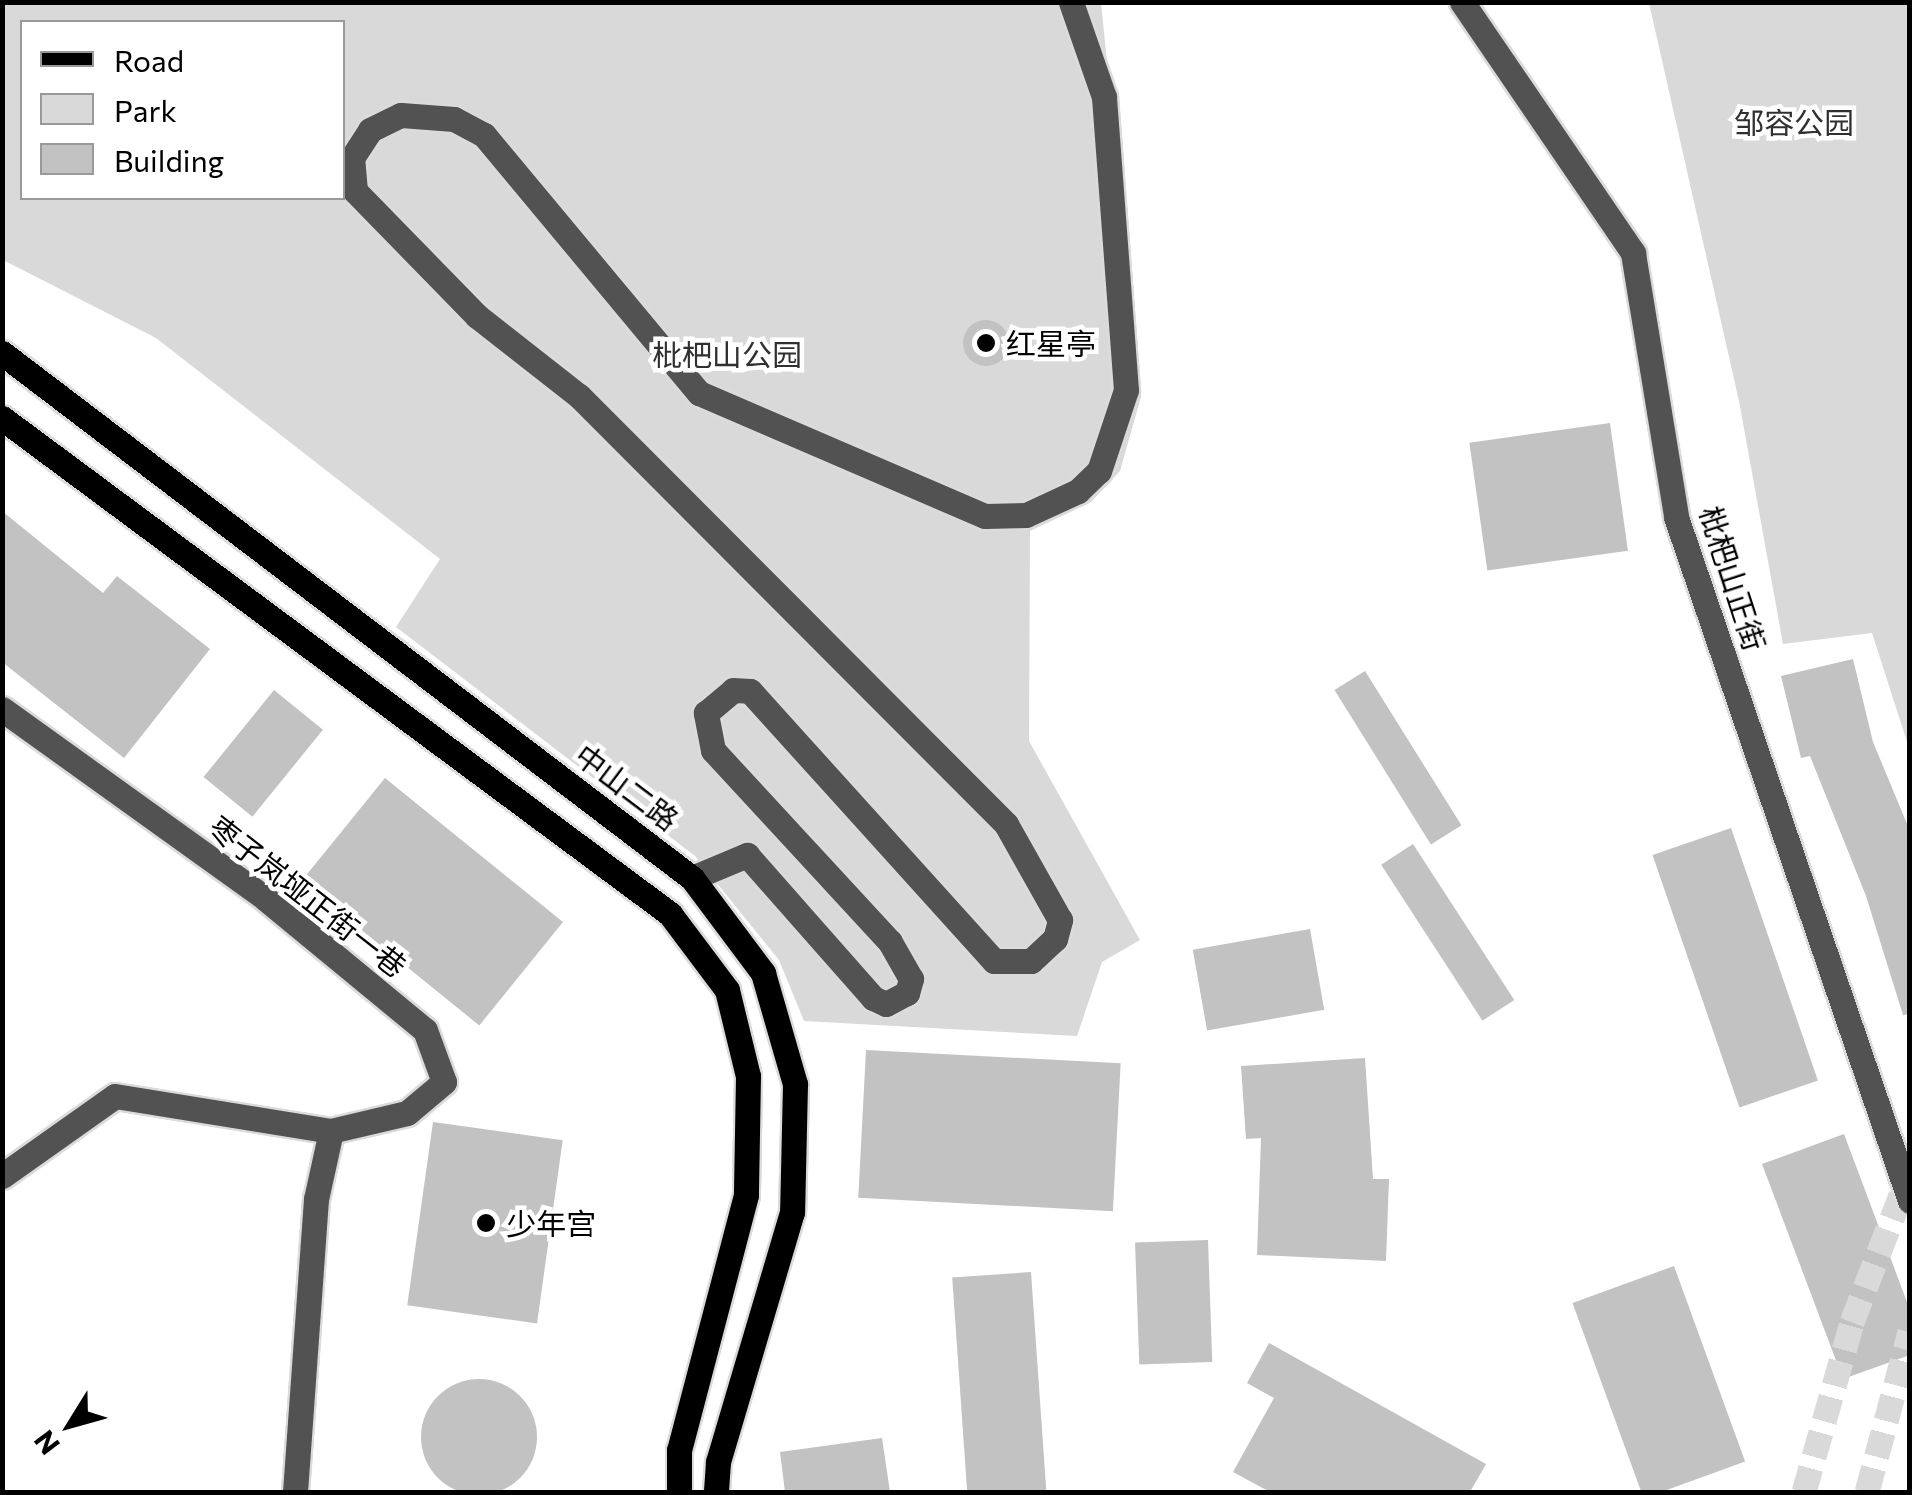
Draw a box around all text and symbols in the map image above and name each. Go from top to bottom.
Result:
legend [20,20,345,200]
text: Road [114,41,184,78]
text: Park [114,91,177,128]
park label: 邹容公园 [1734,104,1854,140]
text: Building [114,141,224,178]
place label: 红星亭 [1006,325,1096,361]
marker: 红星亭 [975,332,997,354]
park label: 枇杷山公园 [652,336,802,372]
street label: 枇杷山正街 [1693,501,1773,655]
street label: 中山二路 [568,737,686,837]
street label: 枣子岚垭正街一巷 [202,808,414,984]
place label: 少年宫 [506,1205,596,1241]
marker: 少年宫 [475,1212,497,1234]
north arrow [20,1375,120,1475]
text: N [26,1424,66,1462]

